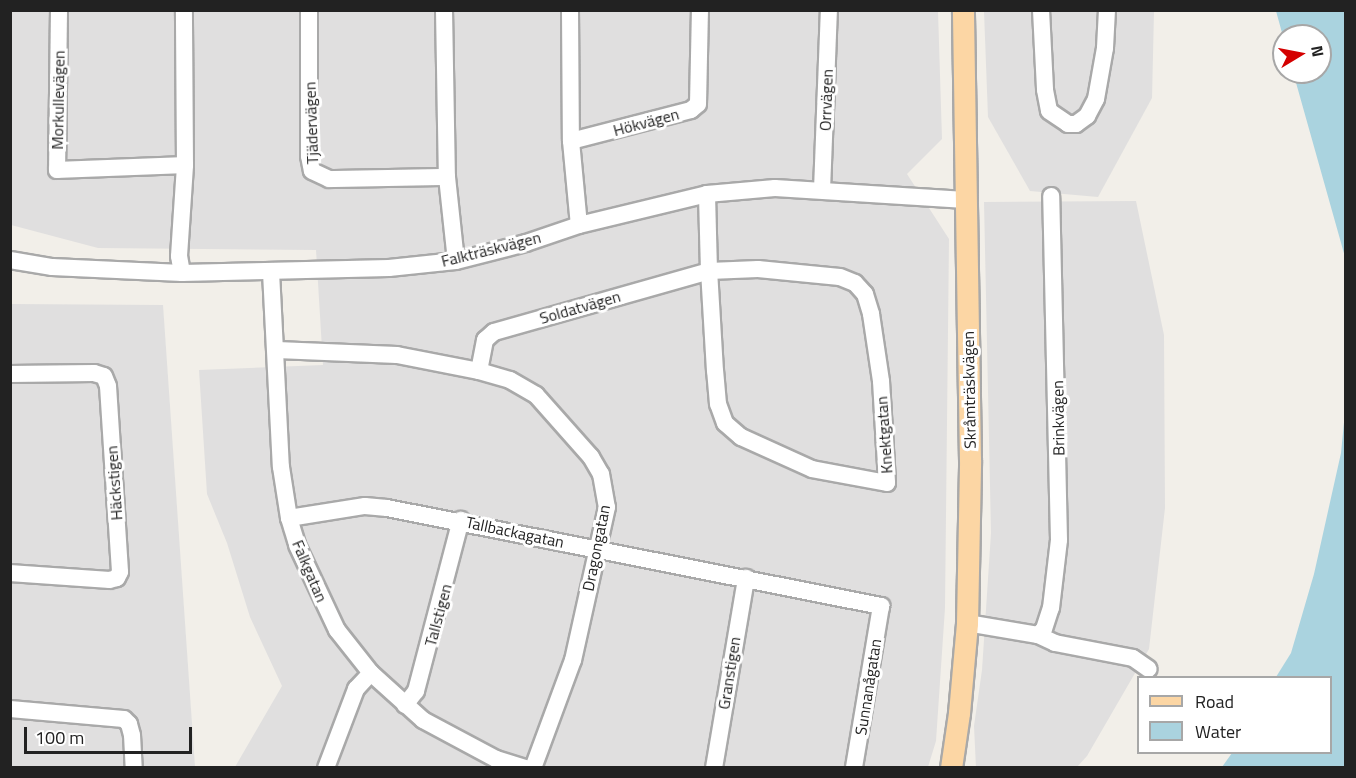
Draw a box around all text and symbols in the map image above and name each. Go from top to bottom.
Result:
north arrow [1272,24,1332,84]
text: N [1305,44,1331,59]
street label: Morkullevägen [48,50,68,150]
street label: Orrvägen [815,69,837,131]
street label: Tjädervägen [300,81,322,165]
street label: Hökvägen [611,104,681,140]
street label: Falkträskvägen [439,227,543,271]
street label: Soldatvägen [537,286,623,328]
street label: Skråmträskvägen [958,331,980,449]
street label: Brinkvägen [1048,380,1068,456]
street label: Knektgatan [872,396,896,474]
street label: Häckstigen [102,445,126,521]
street label: Dragongatan [578,503,614,593]
street label: Tallbackagatan [464,512,566,552]
street label: Falkgatan [288,537,332,605]
street label: Tallstigen [420,582,456,648]
street label: Granstigen [714,635,744,711]
street label: Sunnanågatan [851,637,885,737]
legend [1137,676,1332,754]
text: Road [1195,688,1234,715]
scale bar [27,715,195,753]
text: Water [1195,718,1241,745]
text: 100 m [35,724,84,751]

